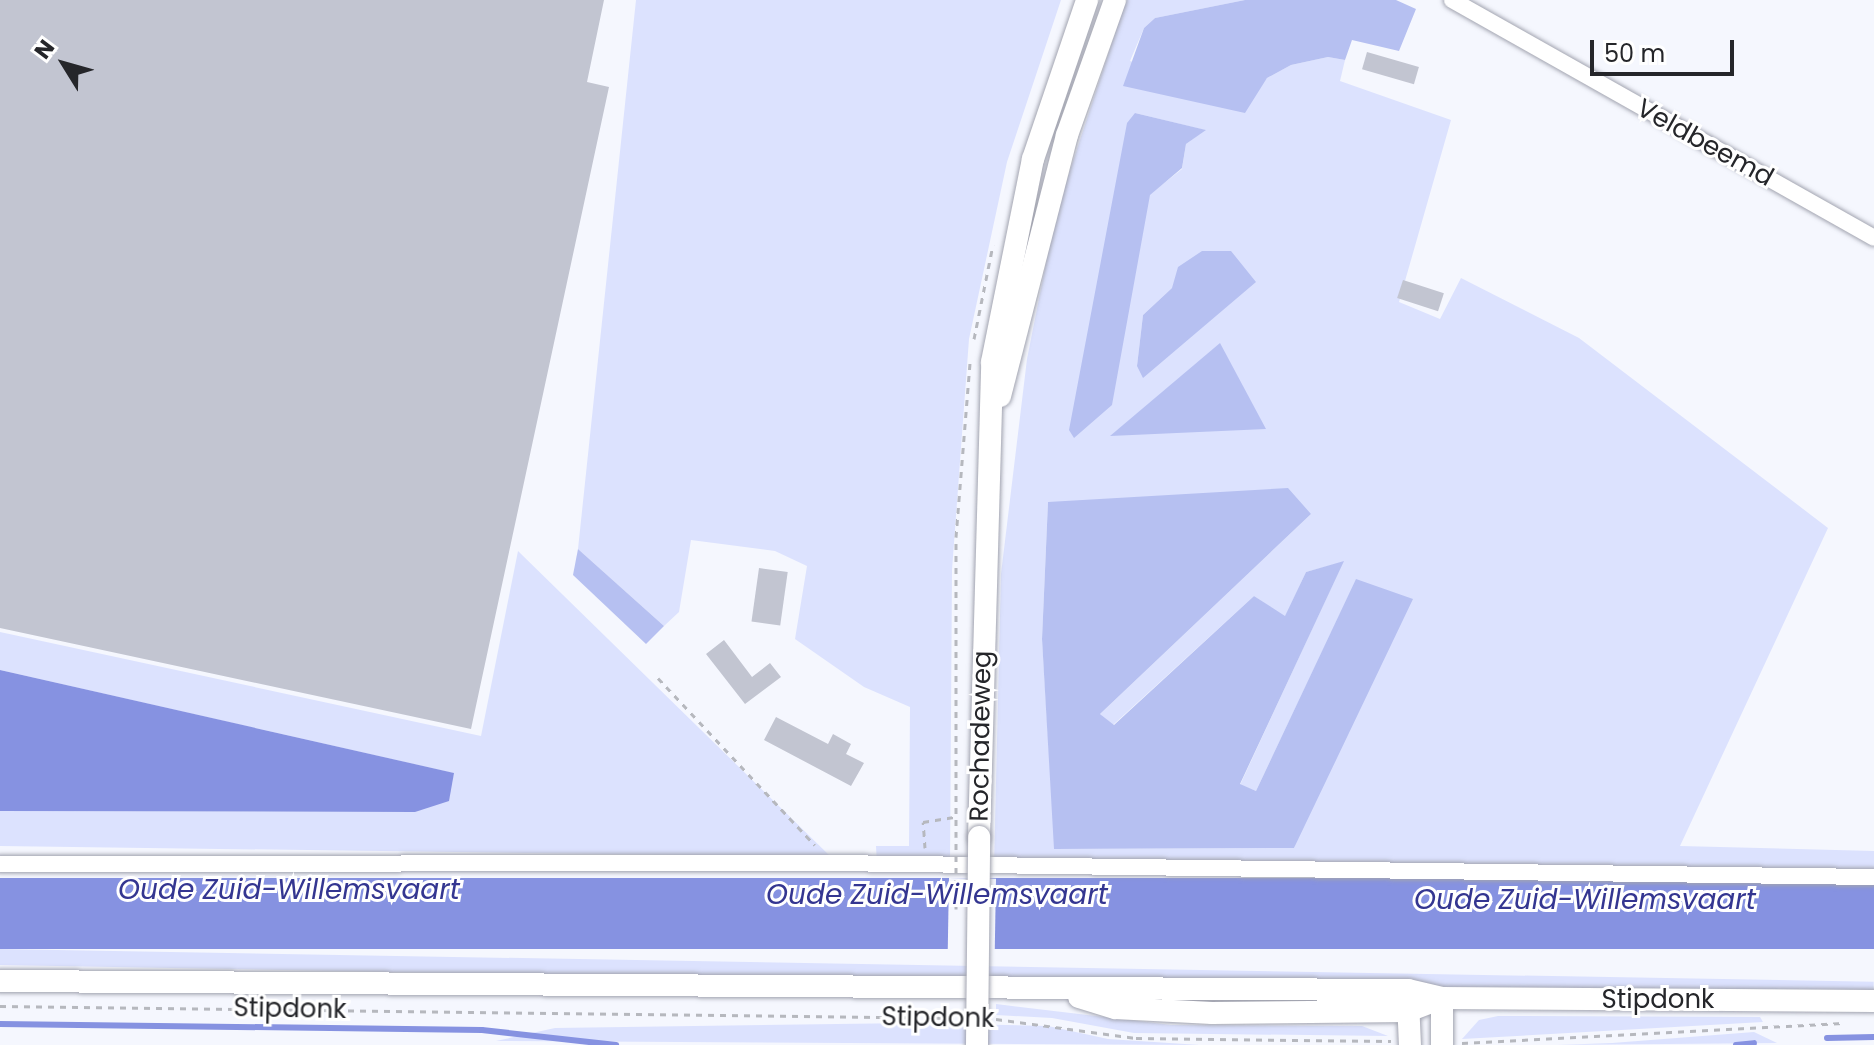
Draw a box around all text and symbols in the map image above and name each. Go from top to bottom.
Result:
north arrow [24,24,104,104]
scale bar [1594,24,1738,74]
text: N [27,33,62,65]
text: 50 m [1604,37,1665,70]
street label: Veldbeemd [1631,93,1779,193]
street label: Rochadeweg [964,650,998,822]
water label: Oude Zuid-Willemsvaart [118,873,460,907]
water label: Oude Zuid-Willemsvaart [766,878,1108,912]
water label: Oude Zuid-Willemsvaart [1414,883,1756,917]
street label: Stipdonk [1602,984,1714,1016]
street label: Stipdonk [233,992,347,1026]
street label: Stipdonk [881,1001,995,1035]

